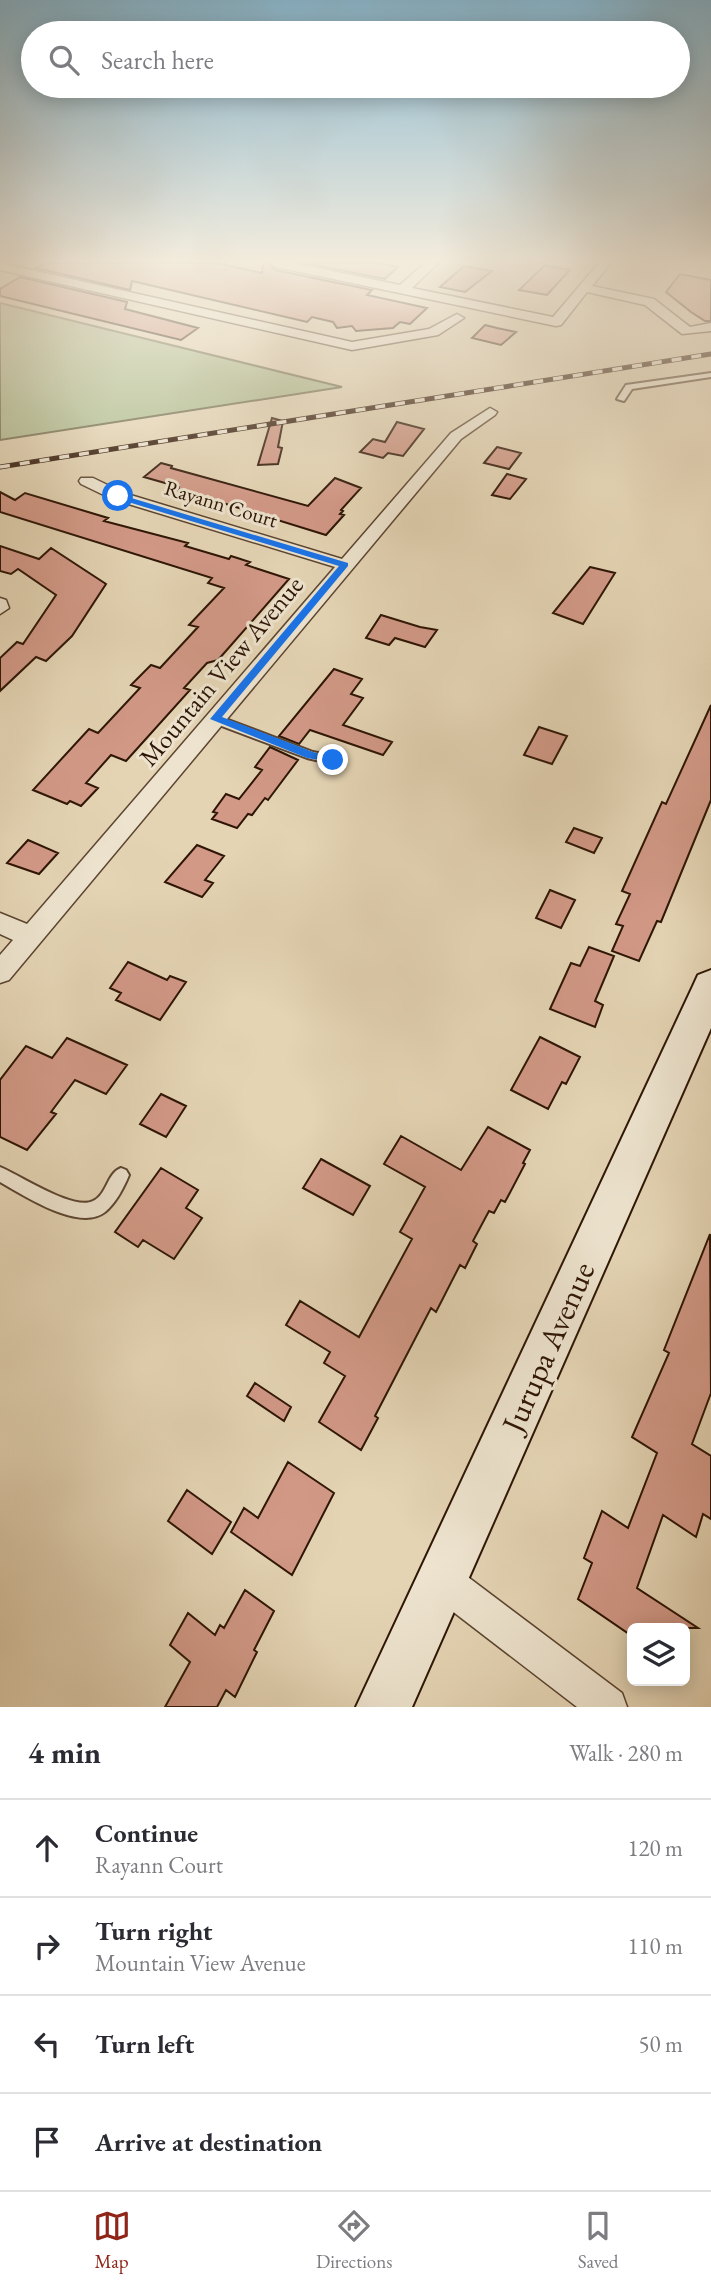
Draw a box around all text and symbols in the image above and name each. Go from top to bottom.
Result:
search box [21,21,690,98]
icon: search [45,41,83,79]
text: Search here [101,43,214,77]
street label: Rayann Court [161,474,281,534]
route start [102,480,133,511]
street label: Mountain View Avenue [131,569,311,773]
route end [317,744,348,775]
street label: Jurupa Avenue [491,1255,604,1442]
map controls [627,1623,690,1686]
button: layers [627,1623,690,1686]
text: 4 min [28,1733,101,1772]
text: Walk · 280 m [569,1738,683,1768]
text: Continue [95,1816,198,1850]
icon: ahead [28,1829,66,1867]
text: 120 m [627,1833,683,1863]
text: Rayann Court [95,1850,223,1880]
text: Turn right [95,1914,213,1948]
icon: right [28,1927,66,1965]
text: 110 m [627,1931,683,1961]
text: Mountain View Avenue [95,1948,306,1978]
icon: left [28,2025,66,2063]
text: Turn left [95,2027,194,2061]
text: 50 m [638,2029,683,2059]
icon: arrive [28,2123,66,2161]
text: Arrive at destination [95,2125,322,2159]
tab: Map [93,2207,131,2274]
tab: Directions [316,2207,392,2274]
tab: Saved [578,2207,618,2274]

